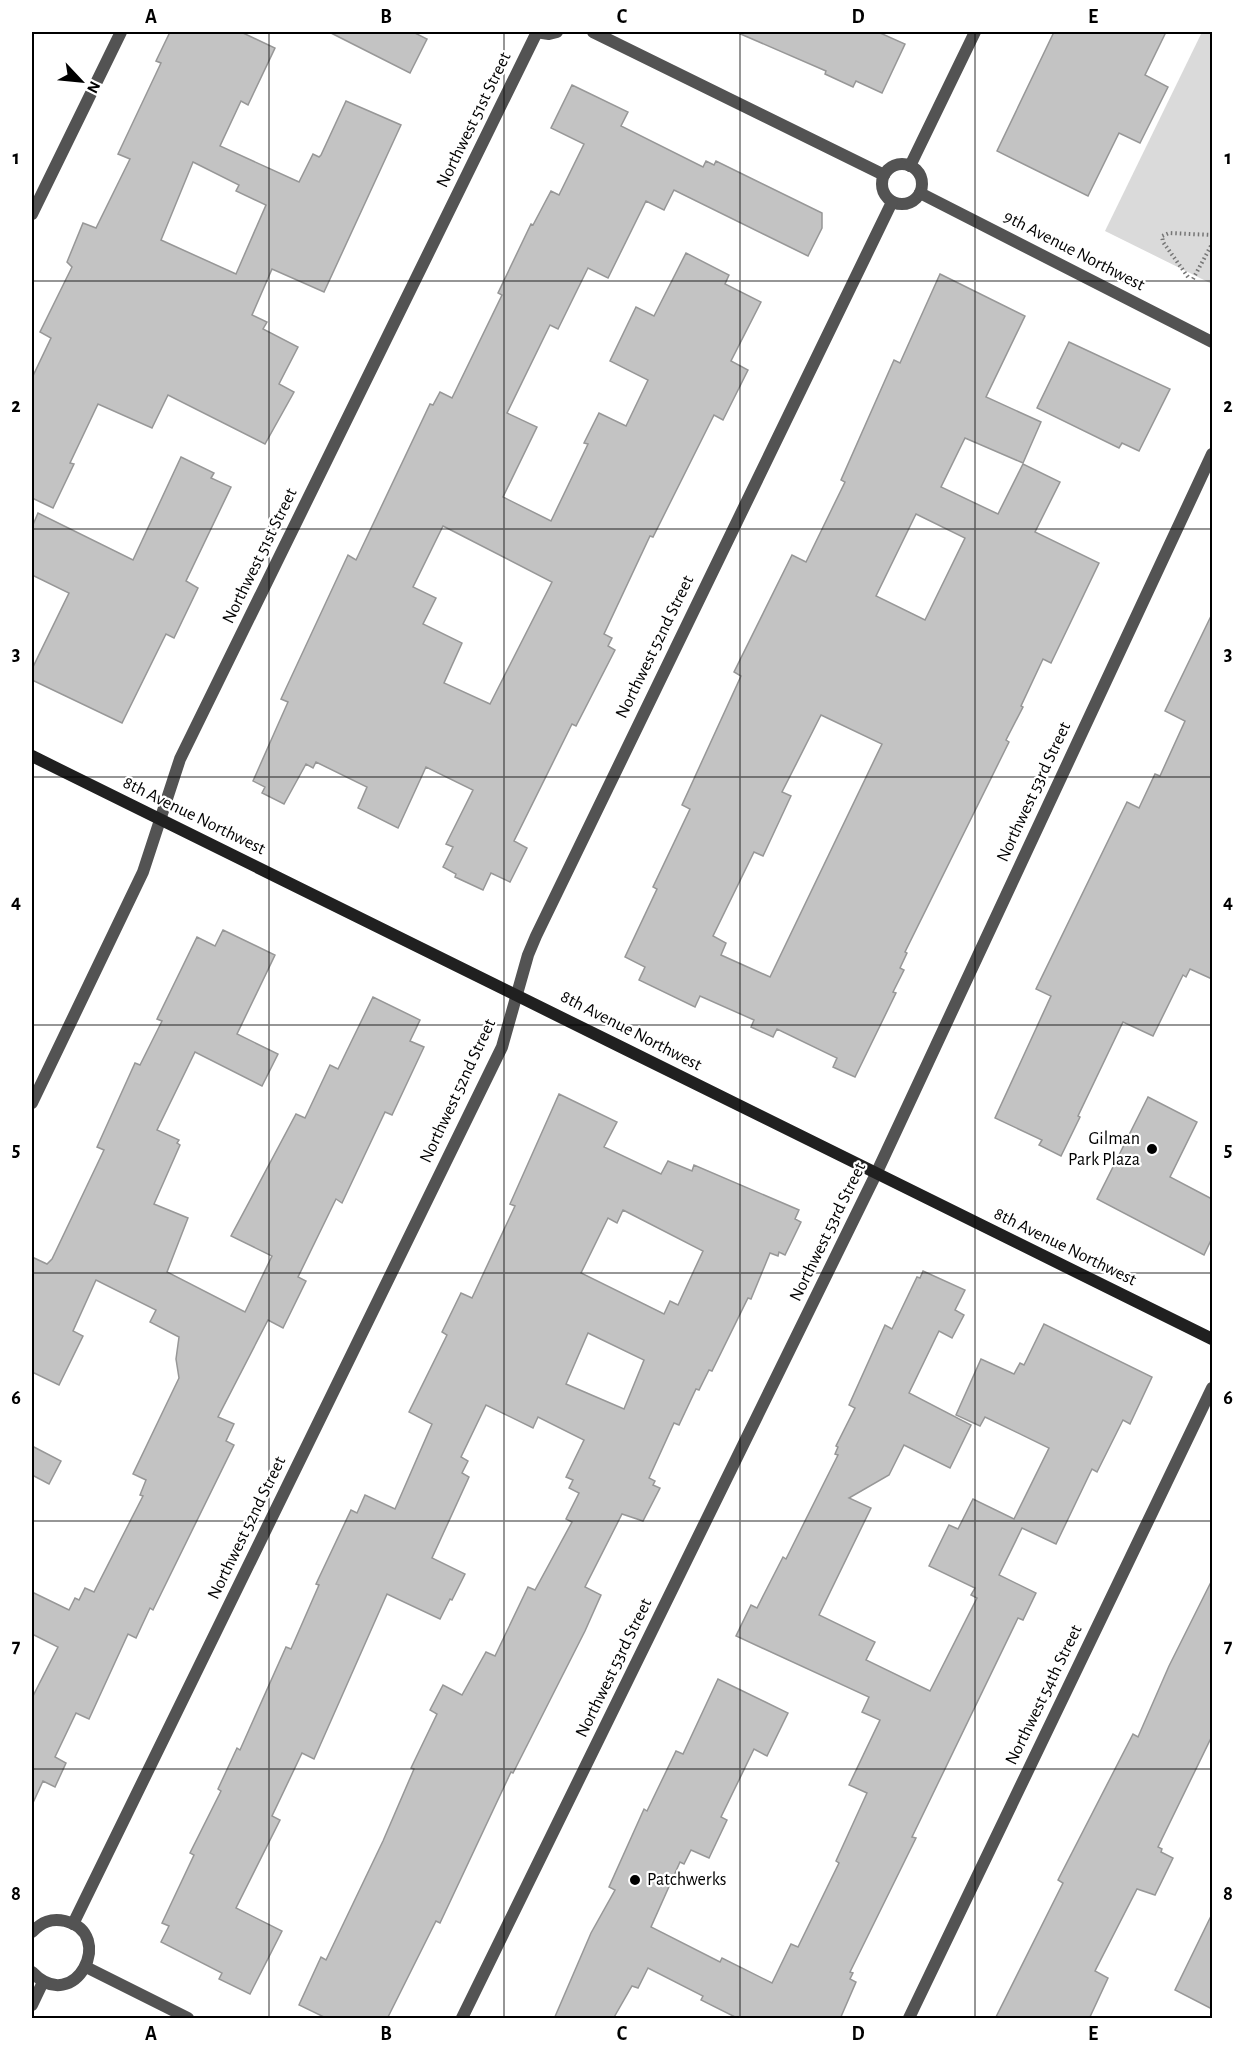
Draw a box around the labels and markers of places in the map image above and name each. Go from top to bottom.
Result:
place label: Gilman Park Plaza [1068,1130,1140,1169]
marker: Gilman Park Plaza [1145,1142,1159,1156]
place label: Patchwerks [647,1871,727,1889]
marker: Patchwerks [628,1873,642,1887]

